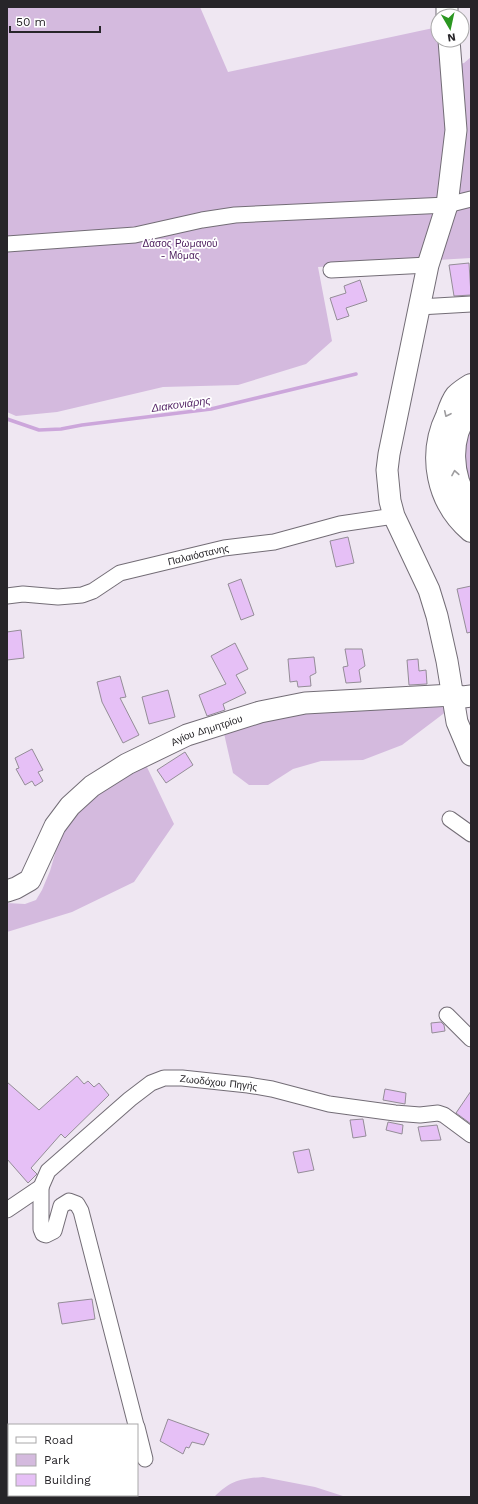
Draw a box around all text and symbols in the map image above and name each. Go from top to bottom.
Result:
scale bar [10,8,100,34]
north arrow [430,8,470,48]
text: 50 m [16,15,46,29]
text: N [446,30,457,44]
park label: Δάσος Ρωμανού - Μόμας [143,238,217,261]
water label: Διακονιάρης [150,394,212,415]
one-way arrow [444,410,452,418]
one-way arrow [451,469,460,476]
street label: Παλαιόστανης [167,542,230,567]
street label: Αγίου Δημητρίου [169,713,244,748]
street label: Ζωοδόχου Πηγής [179,1073,259,1093]
legend [8,1424,138,1496]
text: Road [44,1433,73,1447]
text: Park [44,1453,70,1467]
text: Building [44,1473,91,1487]

